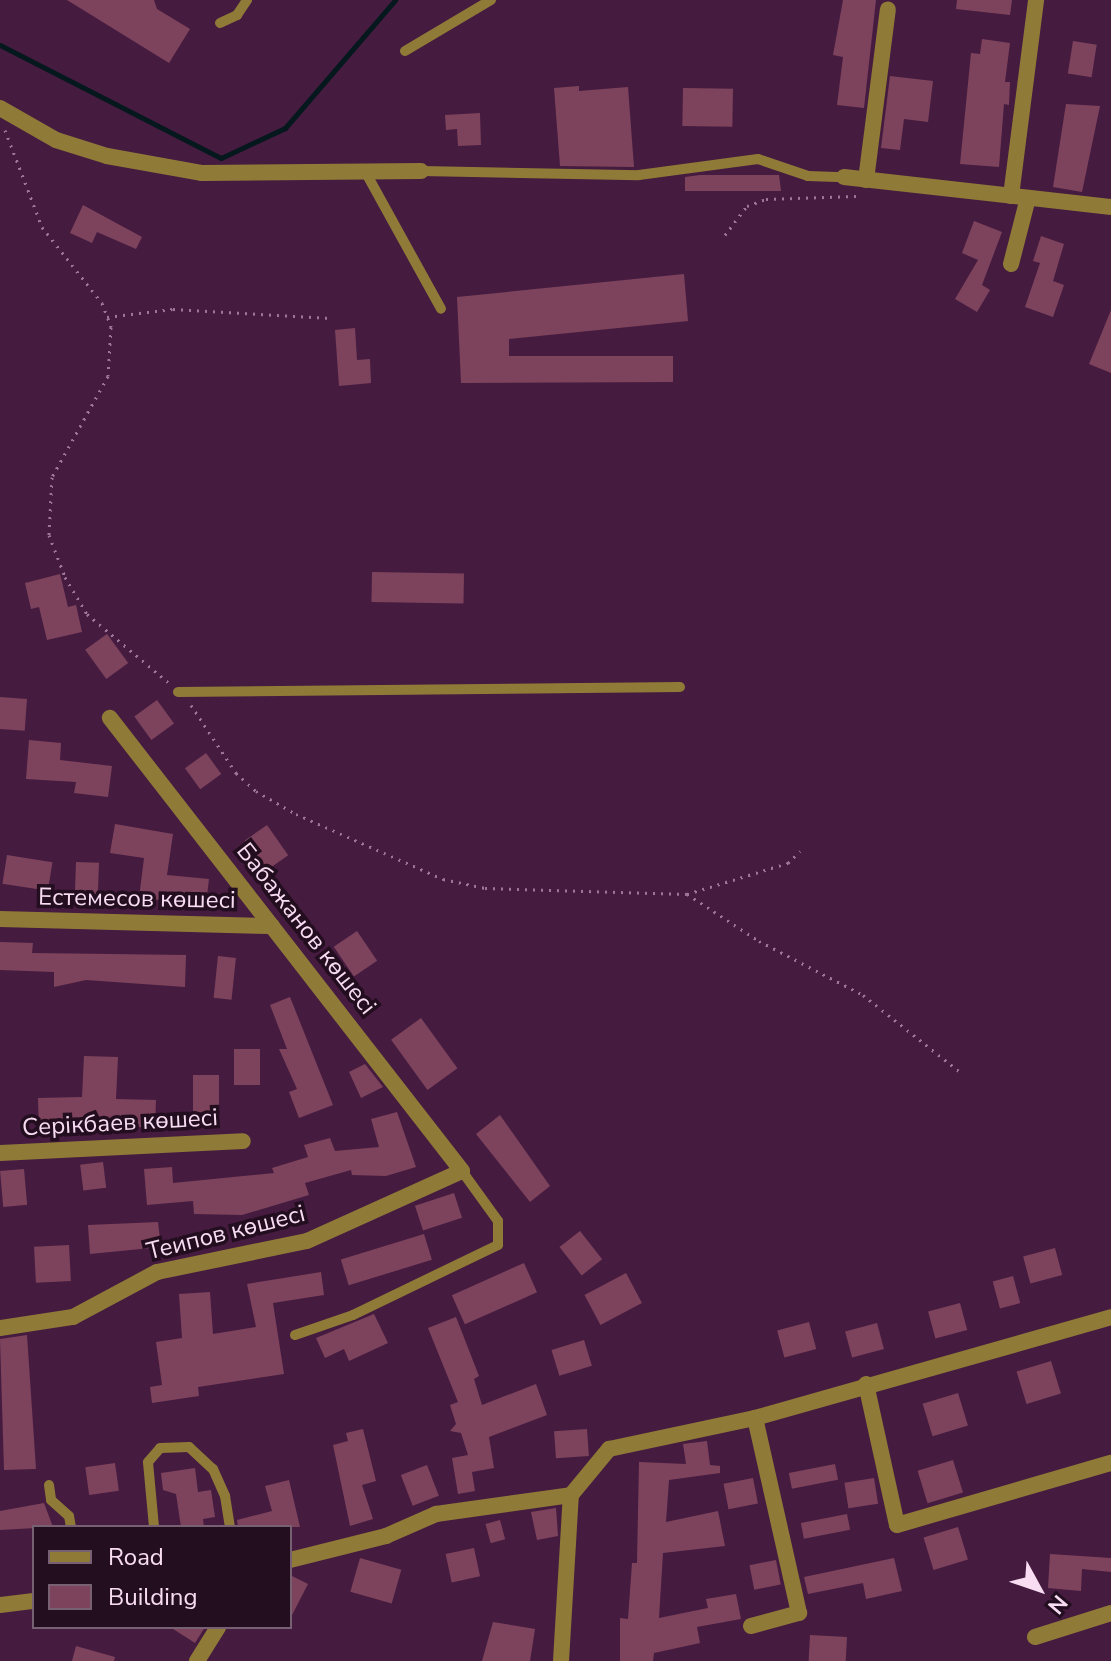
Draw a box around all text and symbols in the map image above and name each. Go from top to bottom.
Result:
street label: Бабажанов көшесі [230,838,382,1020]
street label: Естемесов көшесі [38,883,236,915]
street label: Серікбаев көшесі [21,1103,219,1143]
street label: Теипов көшесі [144,1199,308,1267]
legend [32,1525,292,1629]
text: Road [108,1541,164,1573]
north arrow [999,1549,1079,1629]
text: Building [108,1581,198,1613]
text: N [1041,1588,1074,1620]

